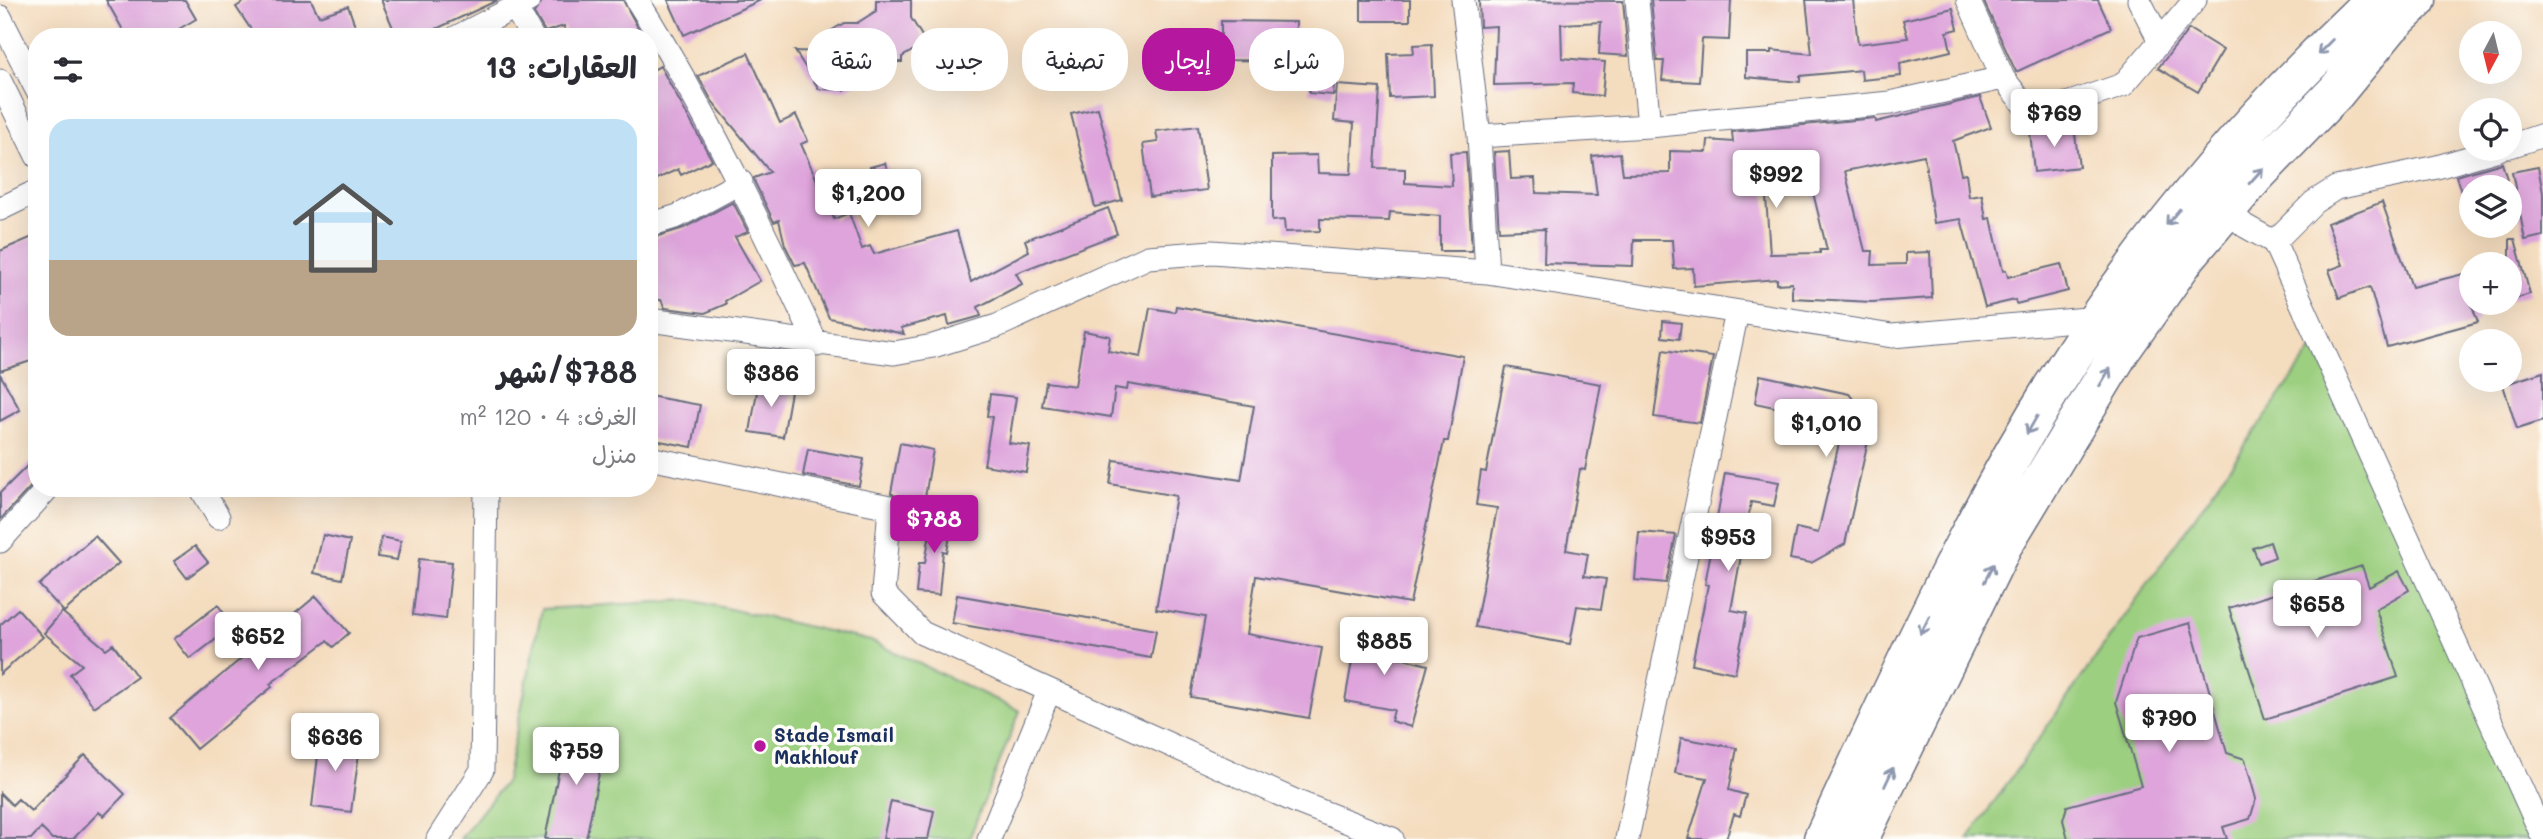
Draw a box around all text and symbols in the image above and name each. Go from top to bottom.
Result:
north arrow [2459,21,2522,84]
map controls [2459,21,2522,392]
chip: شقة [807,28,897,91]
chip: جديد [911,28,1008,91]
chip: تصفية [1022,28,1128,91]
chip: إيجار [1142,28,1235,91]
chip: شراء [1249,28,1344,91]
one-way arrow [2317,38,2334,55]
text: العقارات: 13 [485,46,637,86]
icon: filters [49,51,87,89]
pin: $769 [2013,90,2095,149]
text: $769 [2027,97,2081,127]
button: locate [2459,98,2522,161]
pin: $992 [1735,150,1817,210]
text: $992 [1749,158,1803,188]
icon: home [280,165,406,291]
one-way arrow [2248,167,2264,185]
pin: $1,200 [811,170,925,229]
button: layers [2459,175,2522,238]
text: $1,200 [831,177,905,207]
one-way arrow [2165,207,2181,225]
button: + [2459,252,2522,315]
button: − [2459,329,2522,392]
pin: $386 [730,350,812,409]
text: $788/شهر [497,351,637,391]
text: $386 [743,357,799,387]
one-way arrow [2098,368,2112,388]
pin: $1,010 [1769,400,1883,459]
text: الغرف: 4 · 120 m² [460,401,637,431]
text: $1,010 [1790,407,1862,437]
one-way arrow [2025,415,2039,435]
text: منزل [592,439,637,469]
pin: $788 [893,496,975,555]
text: $788 [906,503,962,533]
pin: $953 [1687,514,1769,573]
text: $953 [1700,521,1756,551]
one-way arrow [1983,563,1996,584]
pin: $658 [2276,580,2358,640]
text: $658 [2289,588,2345,618]
pin: $652 [217,612,299,672]
one-way arrow [1917,614,1931,635]
pin: $885 [1343,618,1425,677]
text: $652 [231,620,285,650]
text: $885 [1356,625,1412,655]
pin: $790 [2128,694,2210,754]
text: $790 [2141,702,2197,732]
pin: $636 [294,714,376,773]
text: $636 [307,721,363,751]
place label: Stade Ismail Makhlouf [774,722,894,769]
pin: $759 [535,728,617,787]
text: $759 [549,735,603,765]
marker: Stade Ismail Makhlouf [752,738,768,754]
one-way arrow [1882,767,1896,788]

